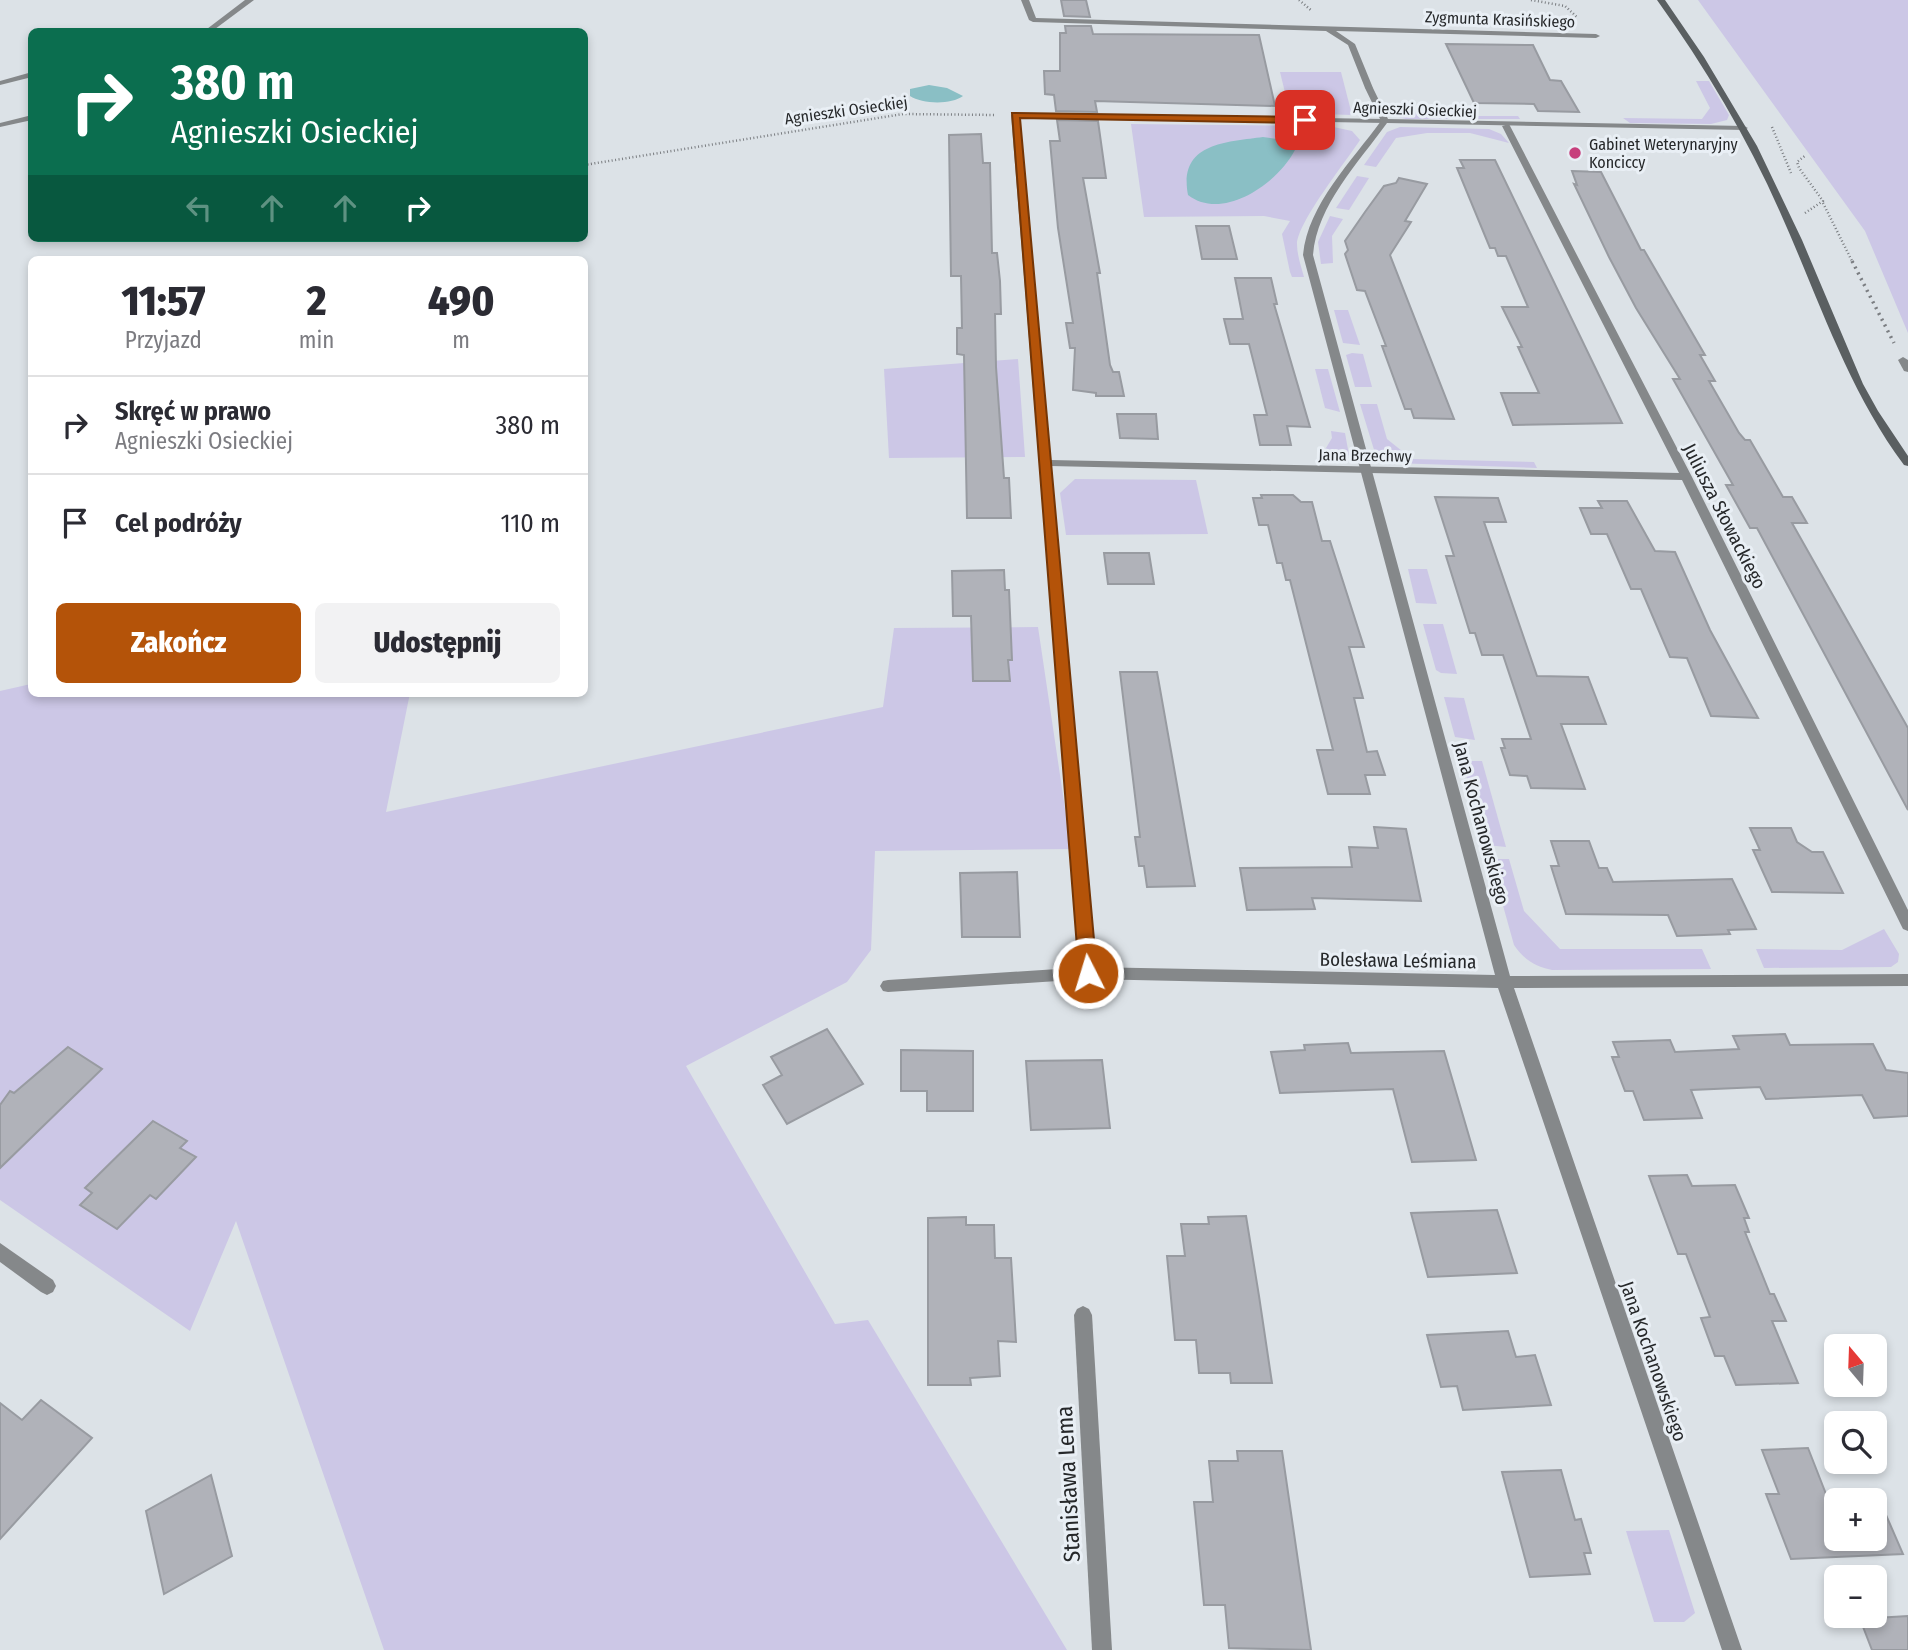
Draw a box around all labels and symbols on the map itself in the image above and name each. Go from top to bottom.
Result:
street label: Zygmunta Krasińskiego [1425,7,1575,32]
pin [1275,90,1335,150]
street label: Agnieszki Osieckiej [783,92,909,129]
street label: Agnieszki Osieckiej [1353,98,1477,121]
place label: Gabinet Weterynaryjny Konciccy [1589,135,1739,172]
marker: Gabinet Weterynaryjny Konciccy [1567,145,1583,161]
street label: Juliusza Słowackiego [1678,440,1771,593]
street label: Jana Brzechwy [1318,445,1413,466]
street label: Jana Kochanowskiego [1449,739,1514,907]
position arrow [1051,936,1125,1010]
street label: Bolesława Leśmiana [1319,948,1477,973]
street label: Jana Kochanowskiego [1615,1278,1692,1444]
north arrow [1824,1334,1886,1396]
street label: Stanisława Lema [1050,1405,1086,1563]

